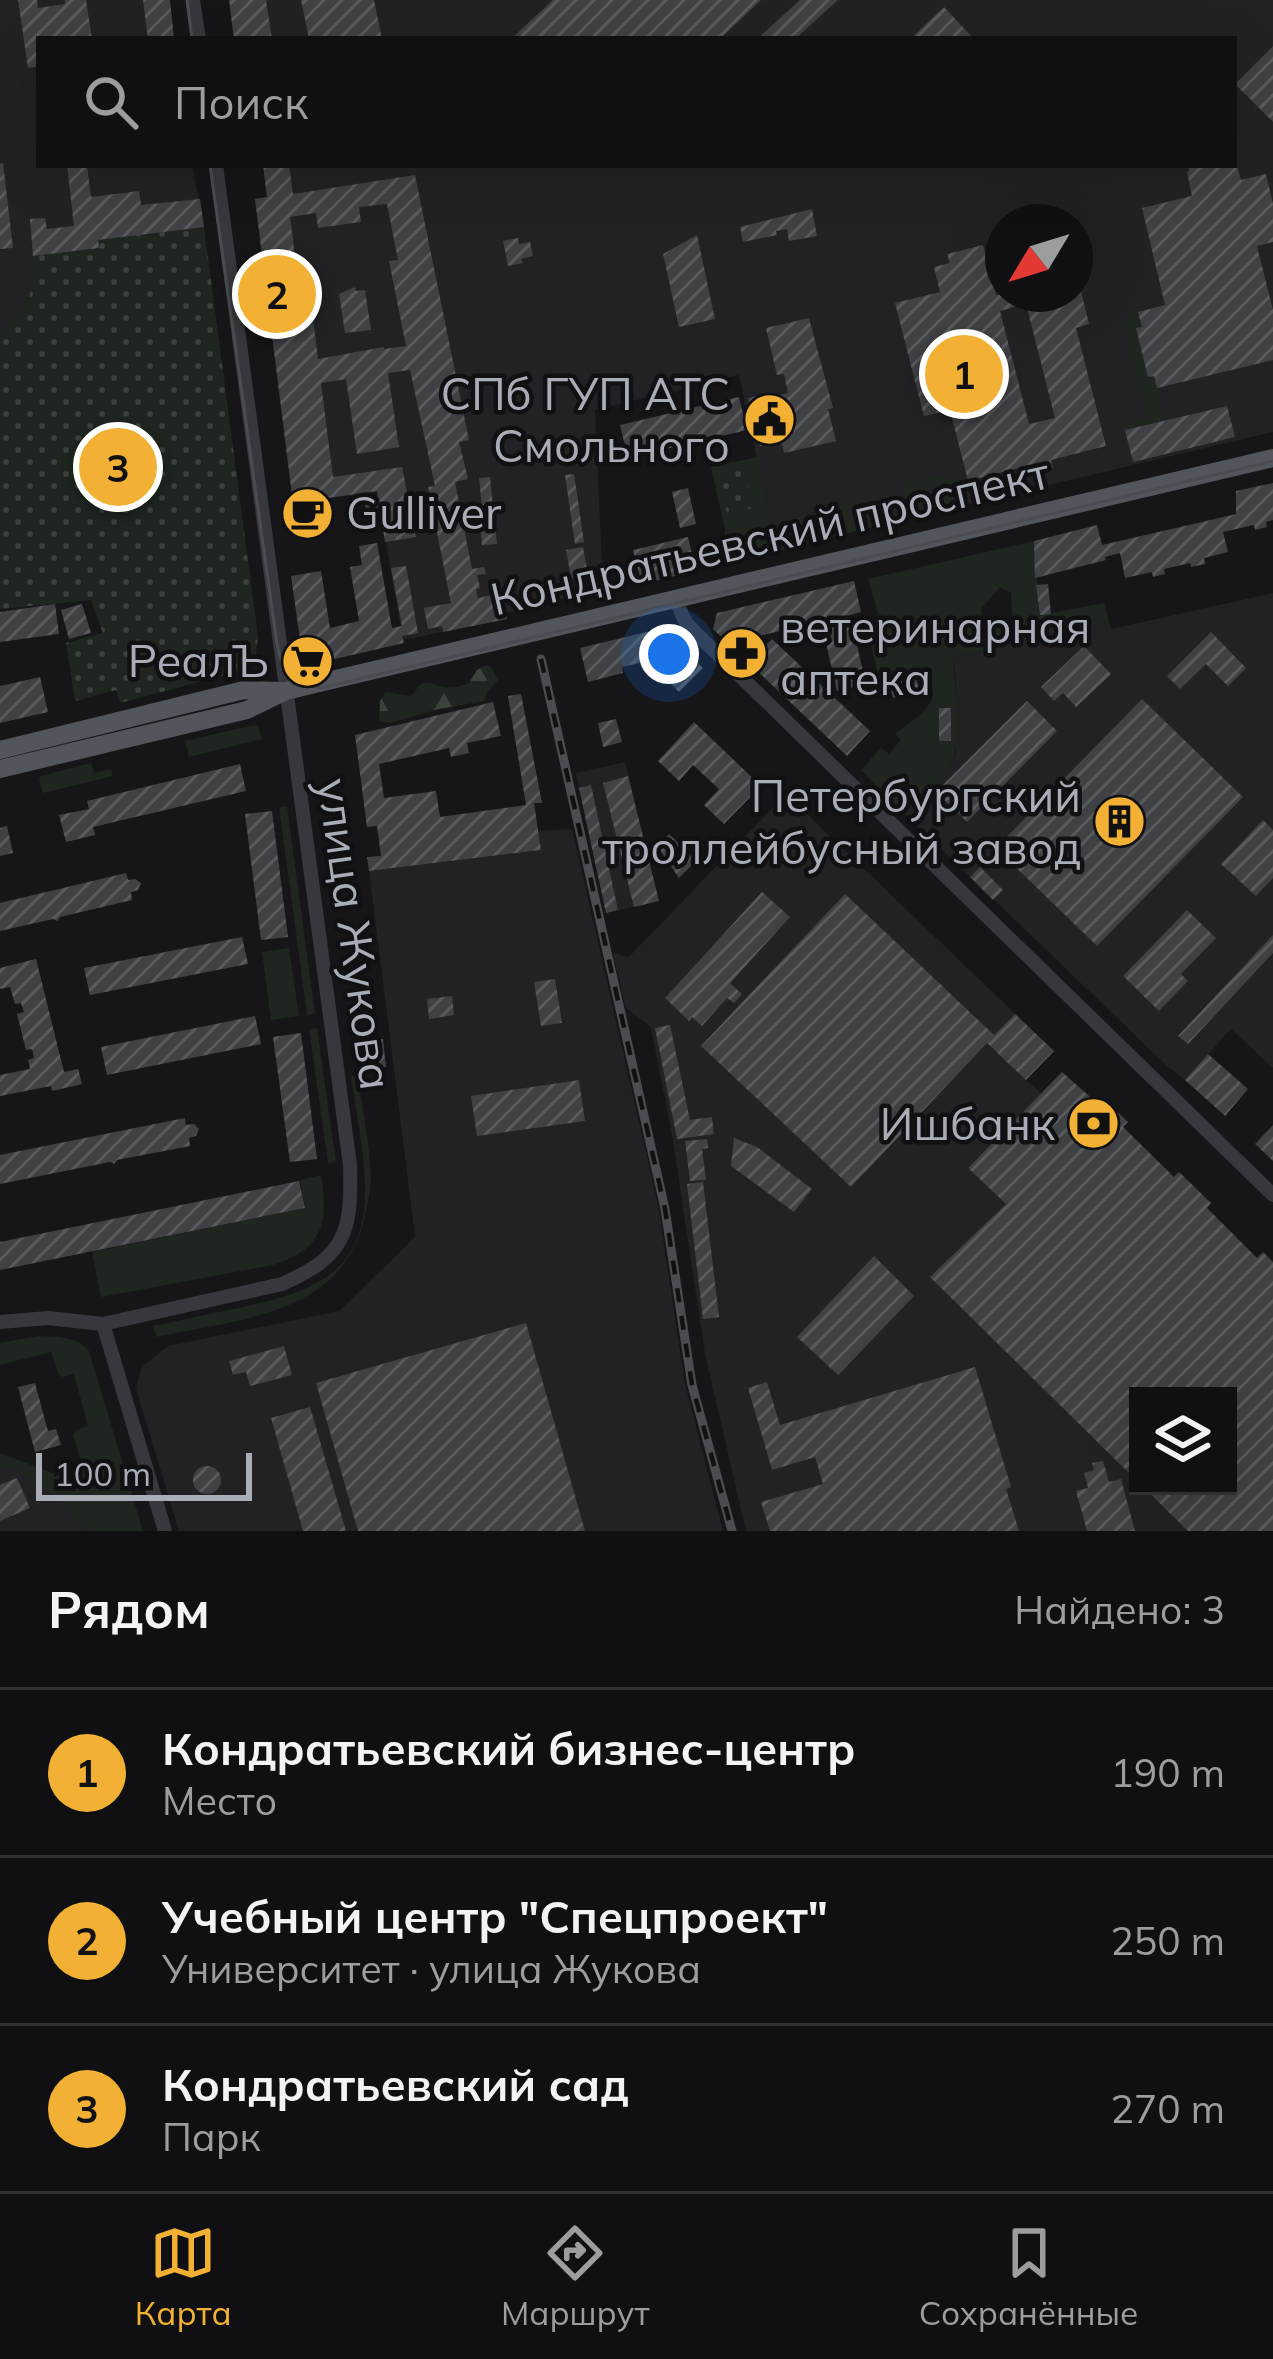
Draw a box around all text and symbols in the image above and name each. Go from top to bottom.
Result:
search box [36,36,1237,168]
icon: search [78,69,144,135]
text: Поиск [174,74,308,130]
north arrow [985,204,1093,312]
pin: 2 [238,249,316,339]
pin: 1 [925,329,1003,419]
place label: СПб ГУП АТС Смольного [440,365,730,473]
public building icon: СПб ГУП АТС Смольного [741,392,797,448]
pin: 3 [79,422,157,512]
street label: Кондратьевский проспект [485,443,1055,627]
place label: Gulliver [346,484,502,540]
cafe icon: Gulliver [279,485,335,541]
place label: ветеринарная аптека [780,598,1090,706]
your location [639,624,699,684]
pharmacy icon: ветеринарная аптека [713,625,769,681]
place label: РеалЪ [128,632,269,688]
supermarket icon: РеалЪ [280,633,336,689]
place label: Петербургский троллейбусный завод [602,767,1081,875]
street label: улица Жукова [306,775,406,1093]
building icon: Петербургский троллейбусный завод [1092,794,1148,850]
place label: Ишбанк [880,1095,1056,1151]
bank icon: Ишбанк [1066,1096,1122,1152]
map controls [1129,1387,1237,1495]
button: layers [1129,1387,1237,1495]
scale bar [36,1447,252,1500]
text: 100 m [54,1453,151,1494]
text: Рядом [48,1577,210,1641]
text: Найдено: 3 [1014,1585,1225,1634]
text: Кондратьевский бизнес-центр [162,1720,855,1776]
text: 1 [75,1748,99,1797]
text: 190 m [1110,1748,1225,1797]
text: Место [162,1776,277,1825]
text: Учебный центр "Спецпроект" [162,1888,828,1944]
text: 2 [75,1916,99,1965]
text: 250 m [1110,1916,1225,1965]
text: Университет · улица Жукова [162,1944,701,1993]
text: Кондратьевский сад [162,2056,629,2112]
text: 3 [75,2084,99,2133]
text: 270 m [1110,2084,1225,2133]
text: Парк [162,2112,260,2161]
tab: Карта [135,2220,232,2333]
tab: Маршрут [501,2220,649,2333]
tab: Сохранённые [919,2220,1138,2333]

